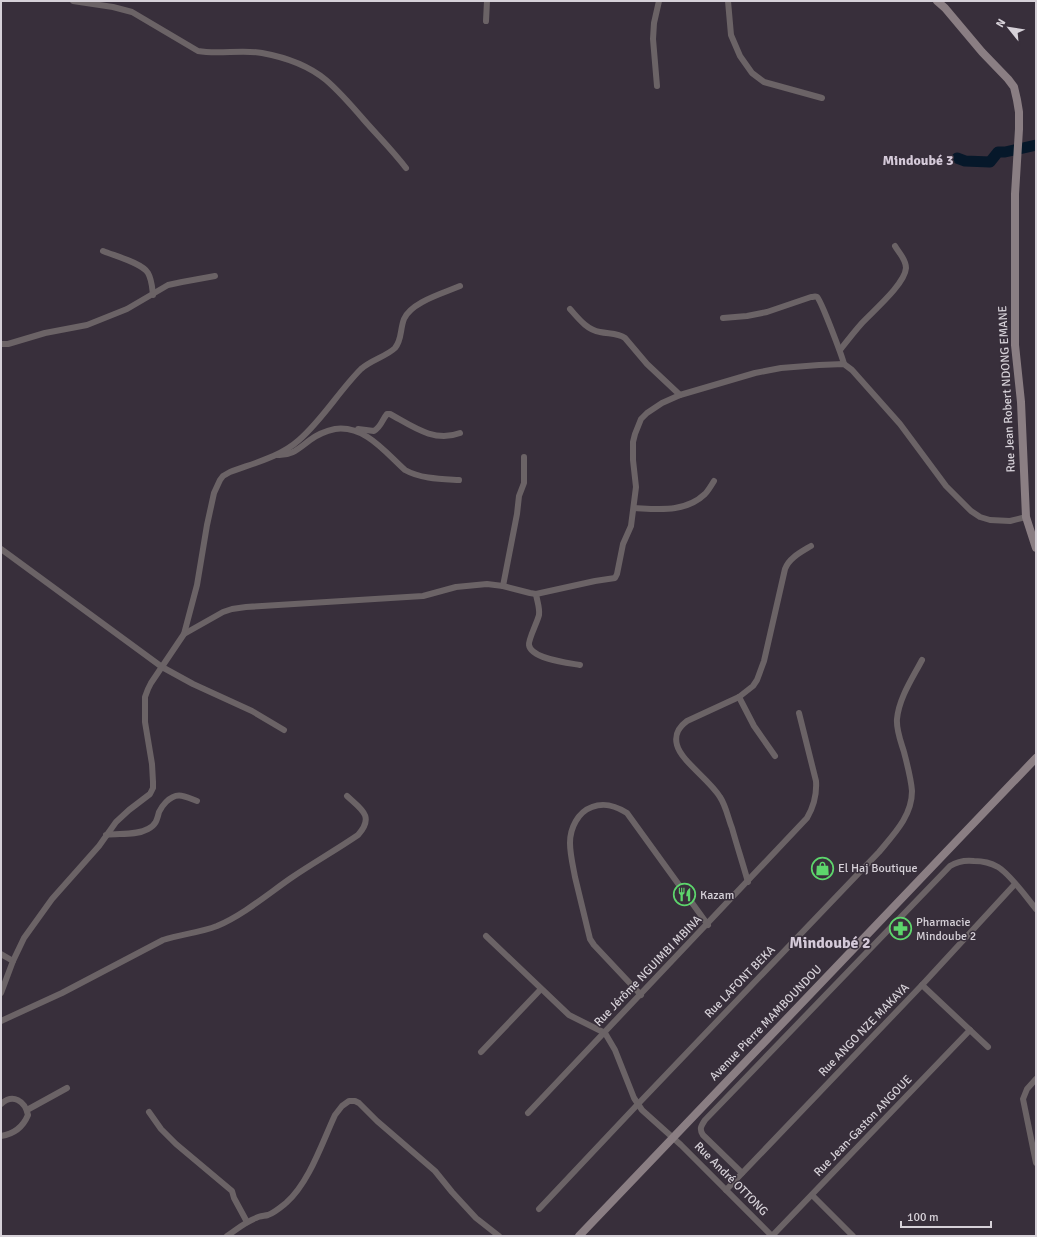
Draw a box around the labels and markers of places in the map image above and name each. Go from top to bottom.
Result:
shop icon: El Haj Boutique [810,855,836,881]
place label: El Haj Boutique [838,861,918,876]
restaurant icon: Kazam [672,882,698,908]
place label: Kazam [700,888,734,903]
place label: Pharmacie Mindoube 2 [916,915,976,944]
pharmacy icon: Pharmacie Mindoube 2 [887,916,913,942]

